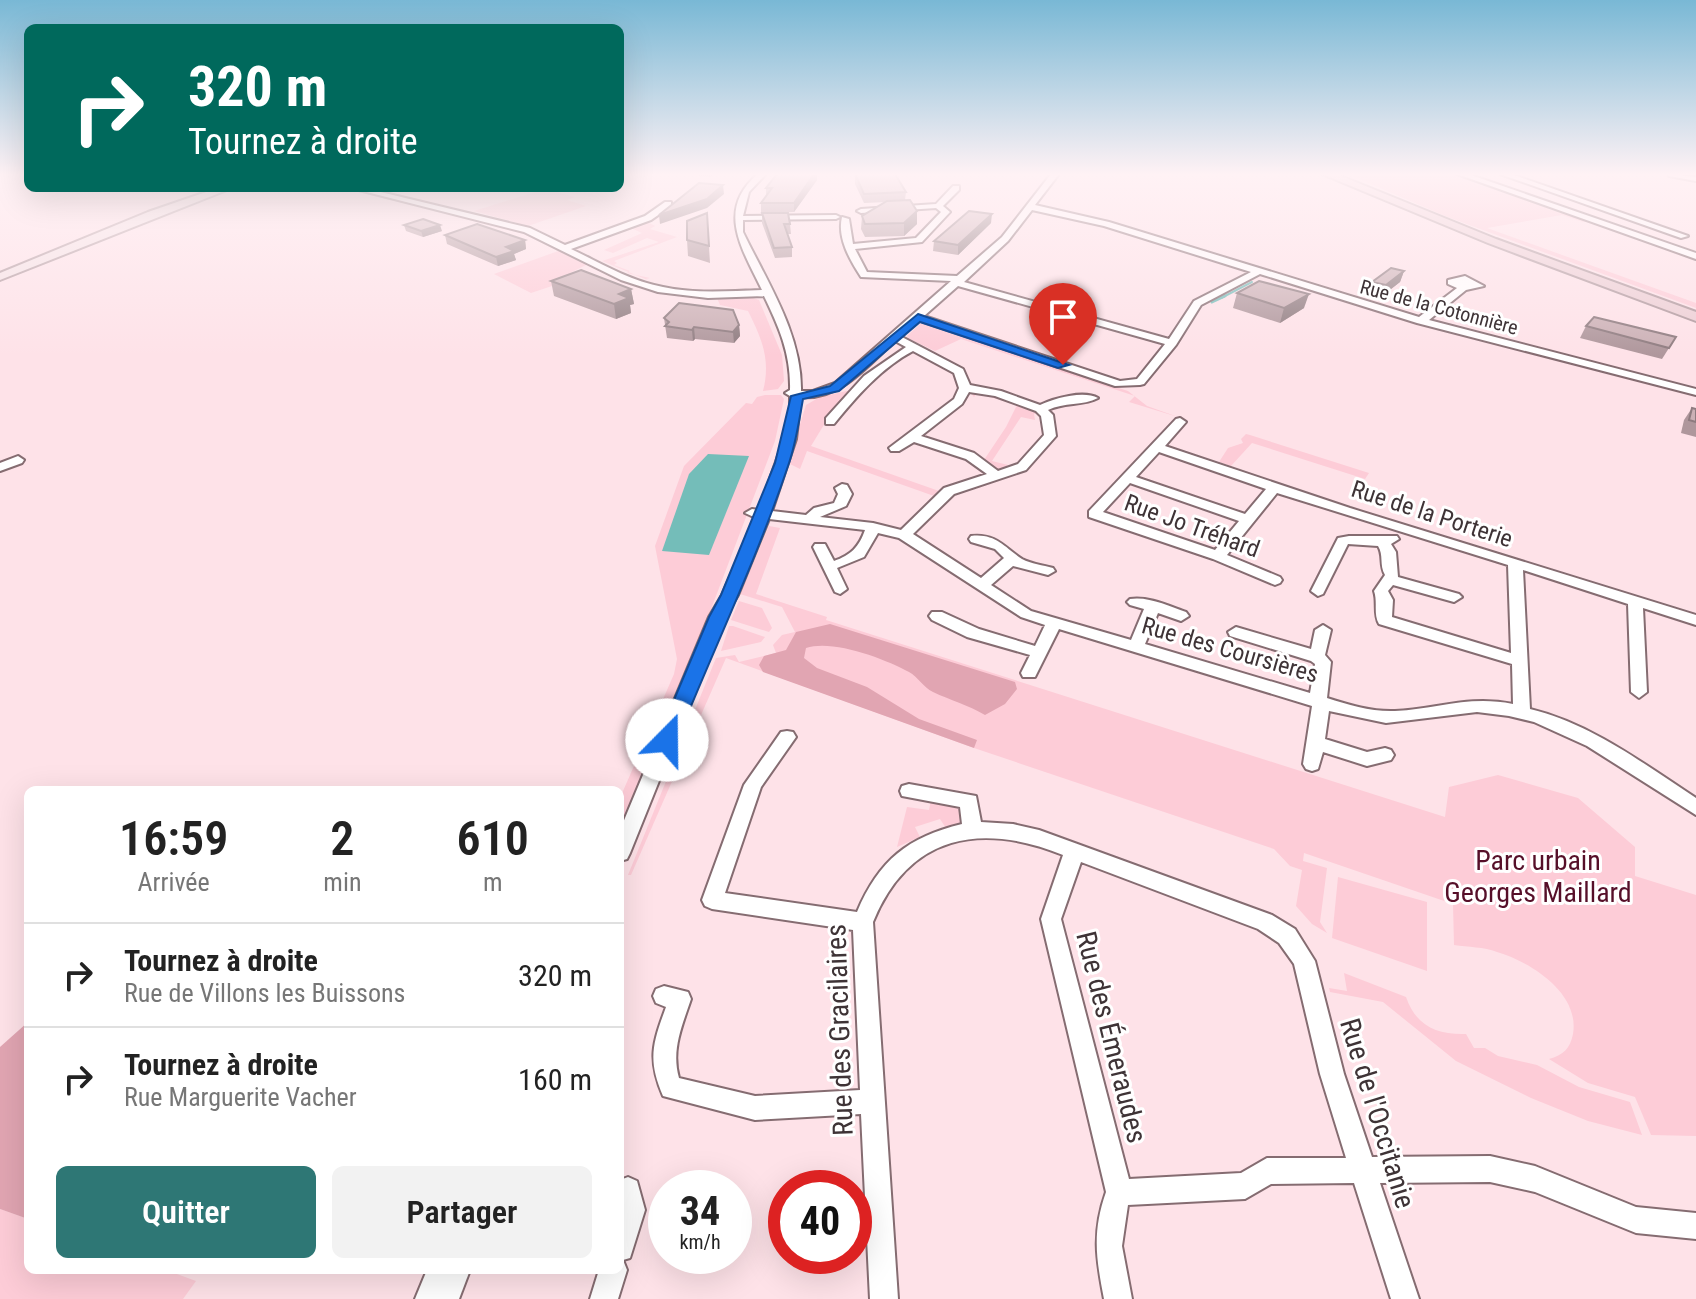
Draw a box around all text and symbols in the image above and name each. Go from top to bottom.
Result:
text: 320 m [188,54,327,120]
icon: right [56,56,160,160]
text: Tournez à droite [188,121,418,163]
street label: Rue de la Cotonnière [1357,274,1521,340]
pin [1029,283,1097,365]
icon: arrive [1041,295,1085,339]
street label: Rue de la Porterie [1348,475,1516,553]
street label: Rue Jo Tréhard [1121,489,1263,563]
street label: Rue des Coursières [1139,611,1321,689]
position arrow [625,698,709,782]
text: 16:59 [119,810,228,867]
text: 2 [330,810,354,867]
text: 610 [457,810,529,867]
park label: Parc urbain Georges Maillard [1444,844,1632,909]
text: Arrivée [138,867,210,897]
text: min [323,867,361,897]
text: m [483,867,503,897]
street label: Rue des Gracilaires [819,924,860,1136]
street label: Rue des Émeraudes [1069,928,1154,1146]
text: Tournez à droite [124,943,318,978]
icon: right [56,953,100,997]
text: 320 m [518,958,592,993]
text: Rue de Villons les Buissons [124,978,405,1008]
street label: Rue de l'Occitanie [1333,1014,1422,1212]
text: Tournez à droite [124,1047,318,1082]
icon: right [56,1057,100,1101]
text: 160 m [518,1062,592,1097]
text: Rue Marguerite Vacher [124,1082,357,1112]
button: Quitter [56,1166,316,1258]
button: Partager [332,1166,592,1258]
speed limit sign: 40 [768,1170,872,1274]
text: 34 [680,1188,720,1235]
text: km/h [679,1230,721,1254]

